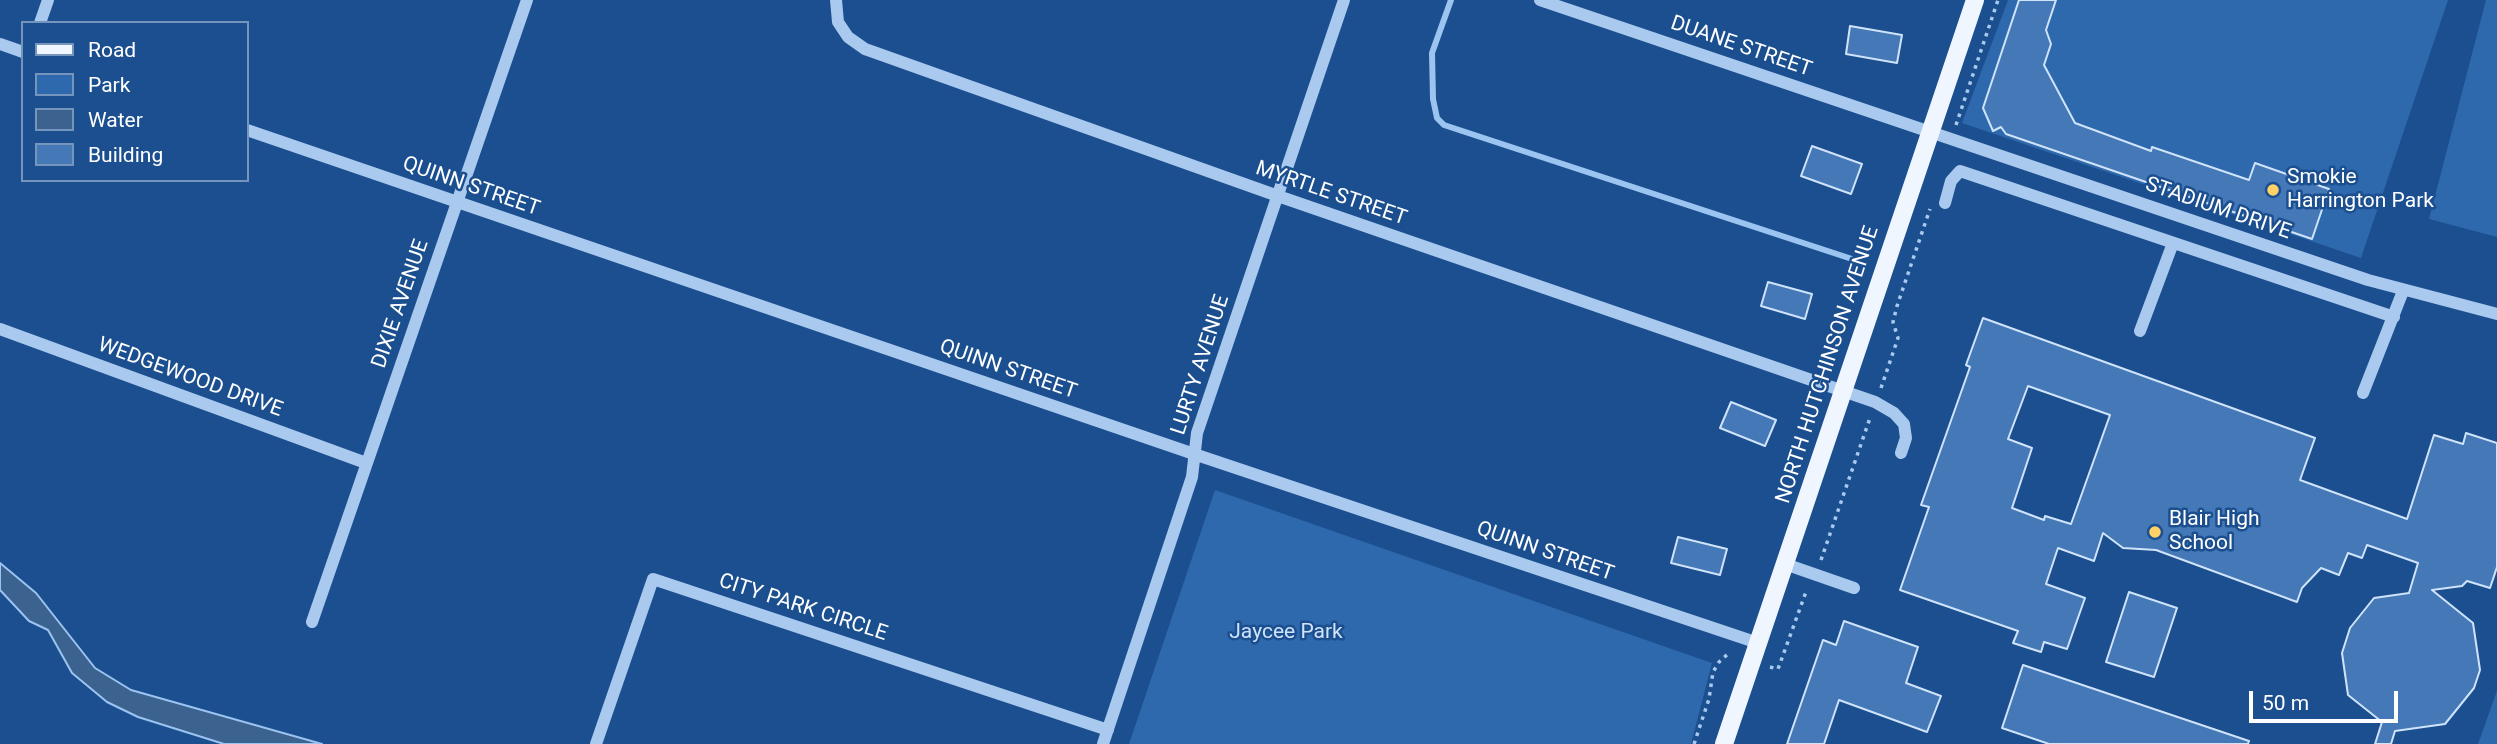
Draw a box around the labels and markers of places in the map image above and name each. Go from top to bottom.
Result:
place label: Smokie Harrington Park [2287,165,2434,215]
marker: Smokie Harrington Park [2265,182,2281,198]
place label: Blair High School [2169,507,2259,557]
marker: Blair High School [2147,524,2163,540]

